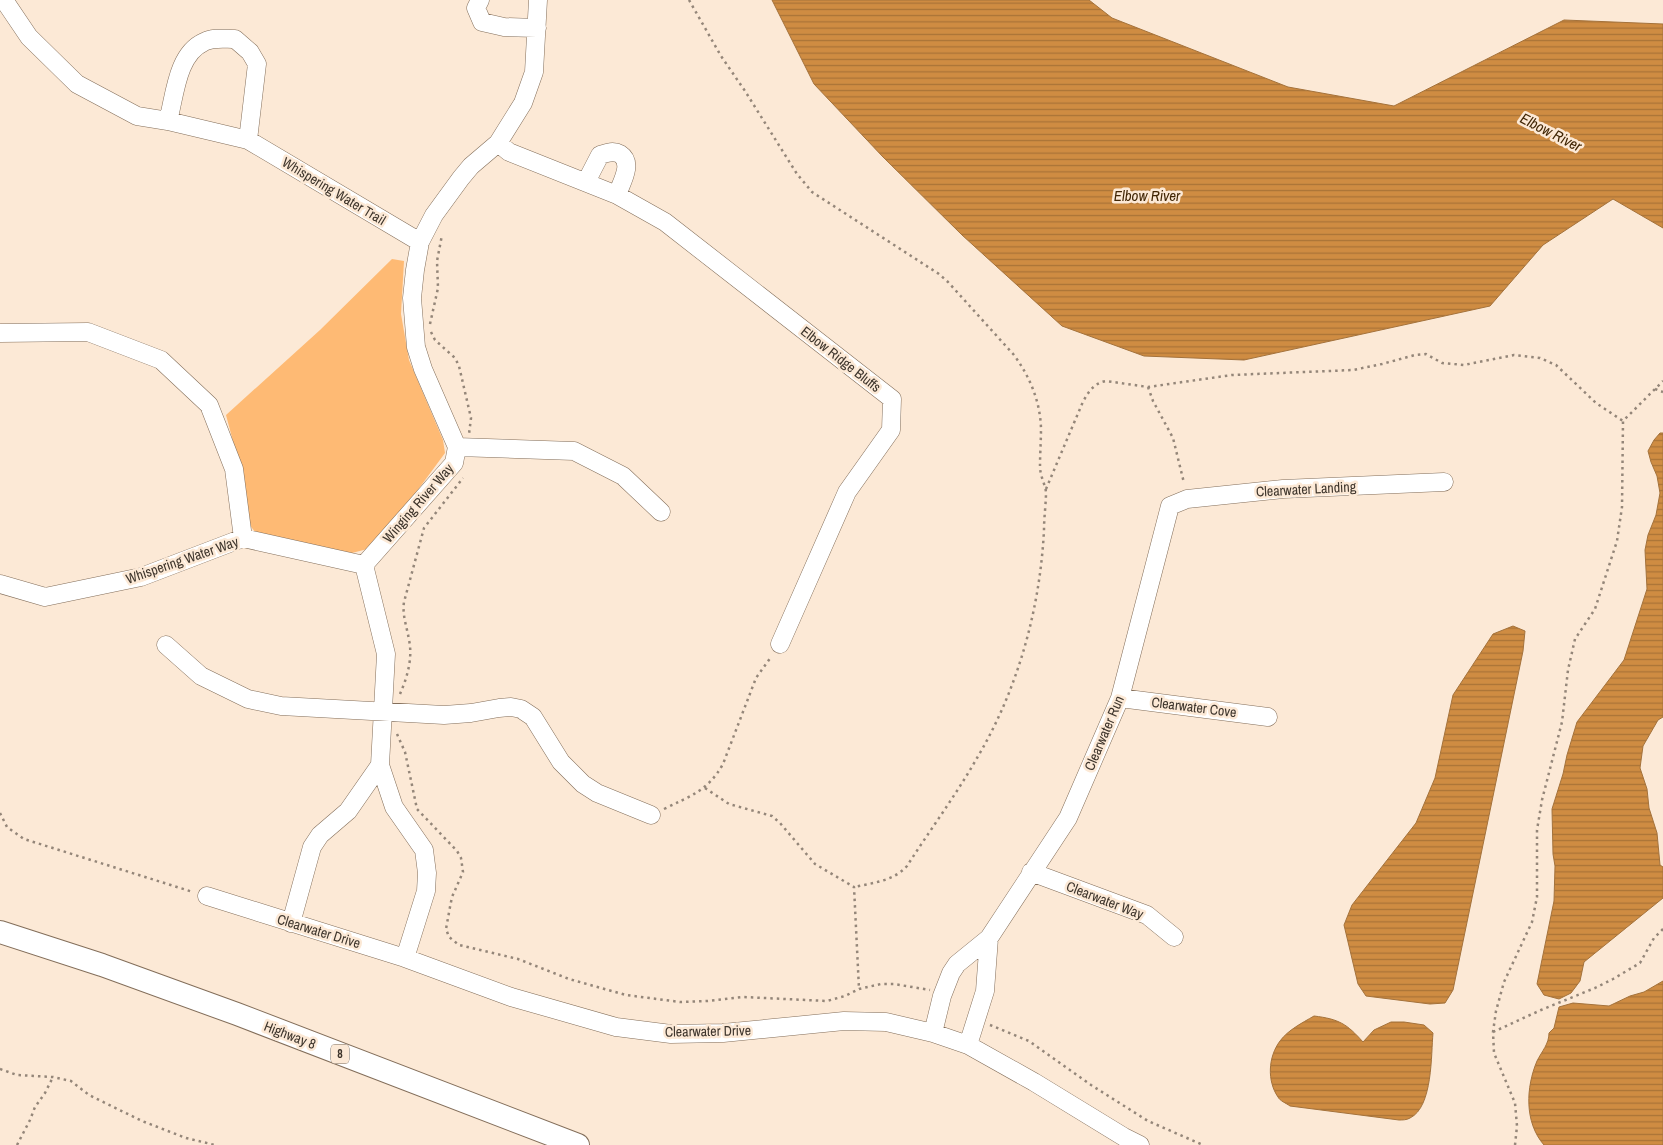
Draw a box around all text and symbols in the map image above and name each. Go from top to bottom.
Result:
water label: Elbow River [1517,108,1586,157]
street label: Whispering Water Trail [279,153,389,229]
water label: Elbow River [1114,185,1181,206]
street label: Elbow Ridge Bluffs [797,322,885,396]
street label: Winging River Way [379,460,457,546]
street label: Clearwater Landing [1256,477,1357,501]
street label: Whispering Water Way [123,532,241,588]
street label: Clearwater Run [1080,693,1128,773]
street label: Clearwater Cove [1150,693,1238,721]
street label: Clearwater Way [1064,877,1146,923]
street label: Clearwater Drive [275,910,363,952]
street label: Highway 8 [261,1017,319,1053]
street label: Clearwater Drive [665,1021,751,1041]
road number: 8 [331,1044,349,1064]

